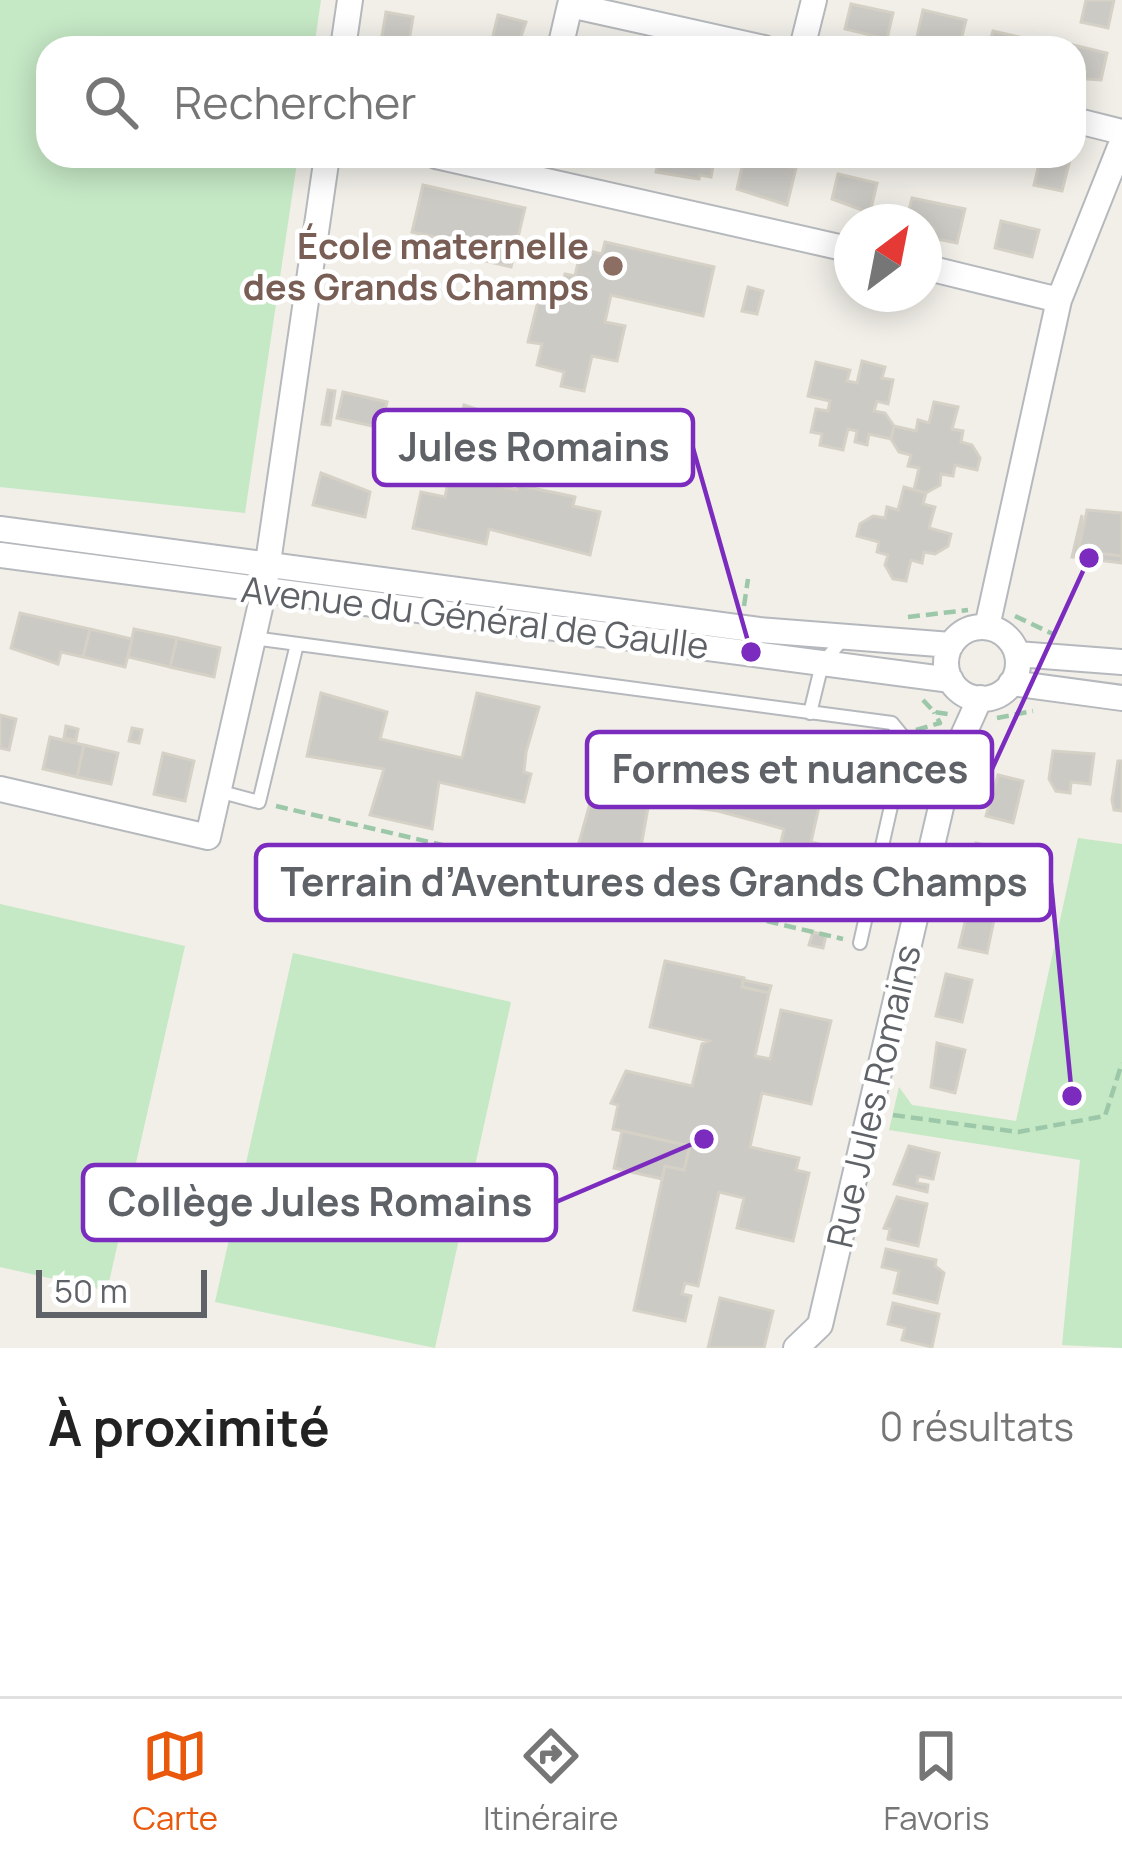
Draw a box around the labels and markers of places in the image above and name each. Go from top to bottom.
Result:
place label: École maternelle des Grands Champs [243,221,589,311]
marker: École maternelle des Grands Champs [600,253,626,279]
callout: Jules Romains [374,410,693,485]
callout: Formes et nuances [587,732,992,807]
callout: Terrain d’Aventures des Grands Champs [256,845,1051,920]
callout: Collège Jules Romains [83,1165,556,1240]

